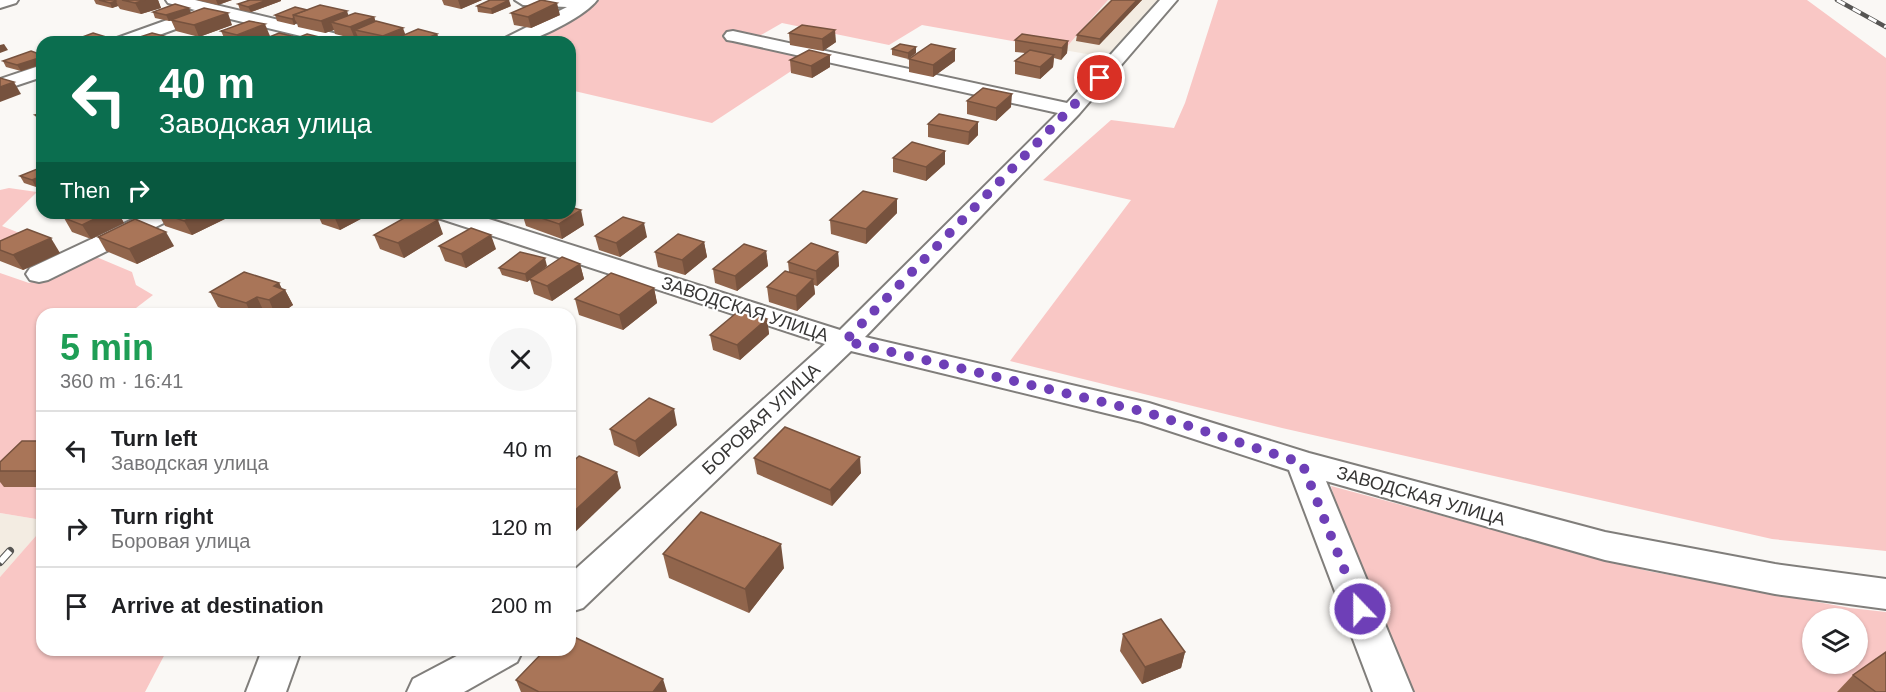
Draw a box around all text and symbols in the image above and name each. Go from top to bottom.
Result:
pin [1074,52,1125,103]
icon: left [60,60,138,138]
text: 40 m [159,60,255,107]
icon: arrive [1083,61,1116,94]
text: Заводская улица [159,109,372,139]
icon: right [122,174,155,207]
text: Then [60,178,110,203]
street label: ЗАВОДСКАЯ УЛИЦА [659,273,831,345]
text: 5 min [60,327,154,368]
button: close [489,328,552,391]
street label: БОРОВАЯ УЛИЦА [698,359,824,479]
text: 360 m · 16:41 [60,370,183,392]
text: Turn left [111,426,197,451]
icon: left [60,434,93,467]
text: 40 m [503,437,552,462]
text: Заводская улица [111,452,269,474]
street label: ЗАВОДСКАЯ УЛИЦА [1334,462,1508,530]
text: Turn right [111,504,213,529]
icon: right [60,512,93,545]
text: 120 m [491,515,552,540]
text: Боровая улица [111,530,250,552]
position arrow [1328,577,1392,641]
icon: arrive [60,590,93,623]
text: Arrive at destination [111,593,324,618]
text: 200 m [491,593,552,618]
map controls [1802,608,1868,674]
button: layers [1802,608,1868,674]

